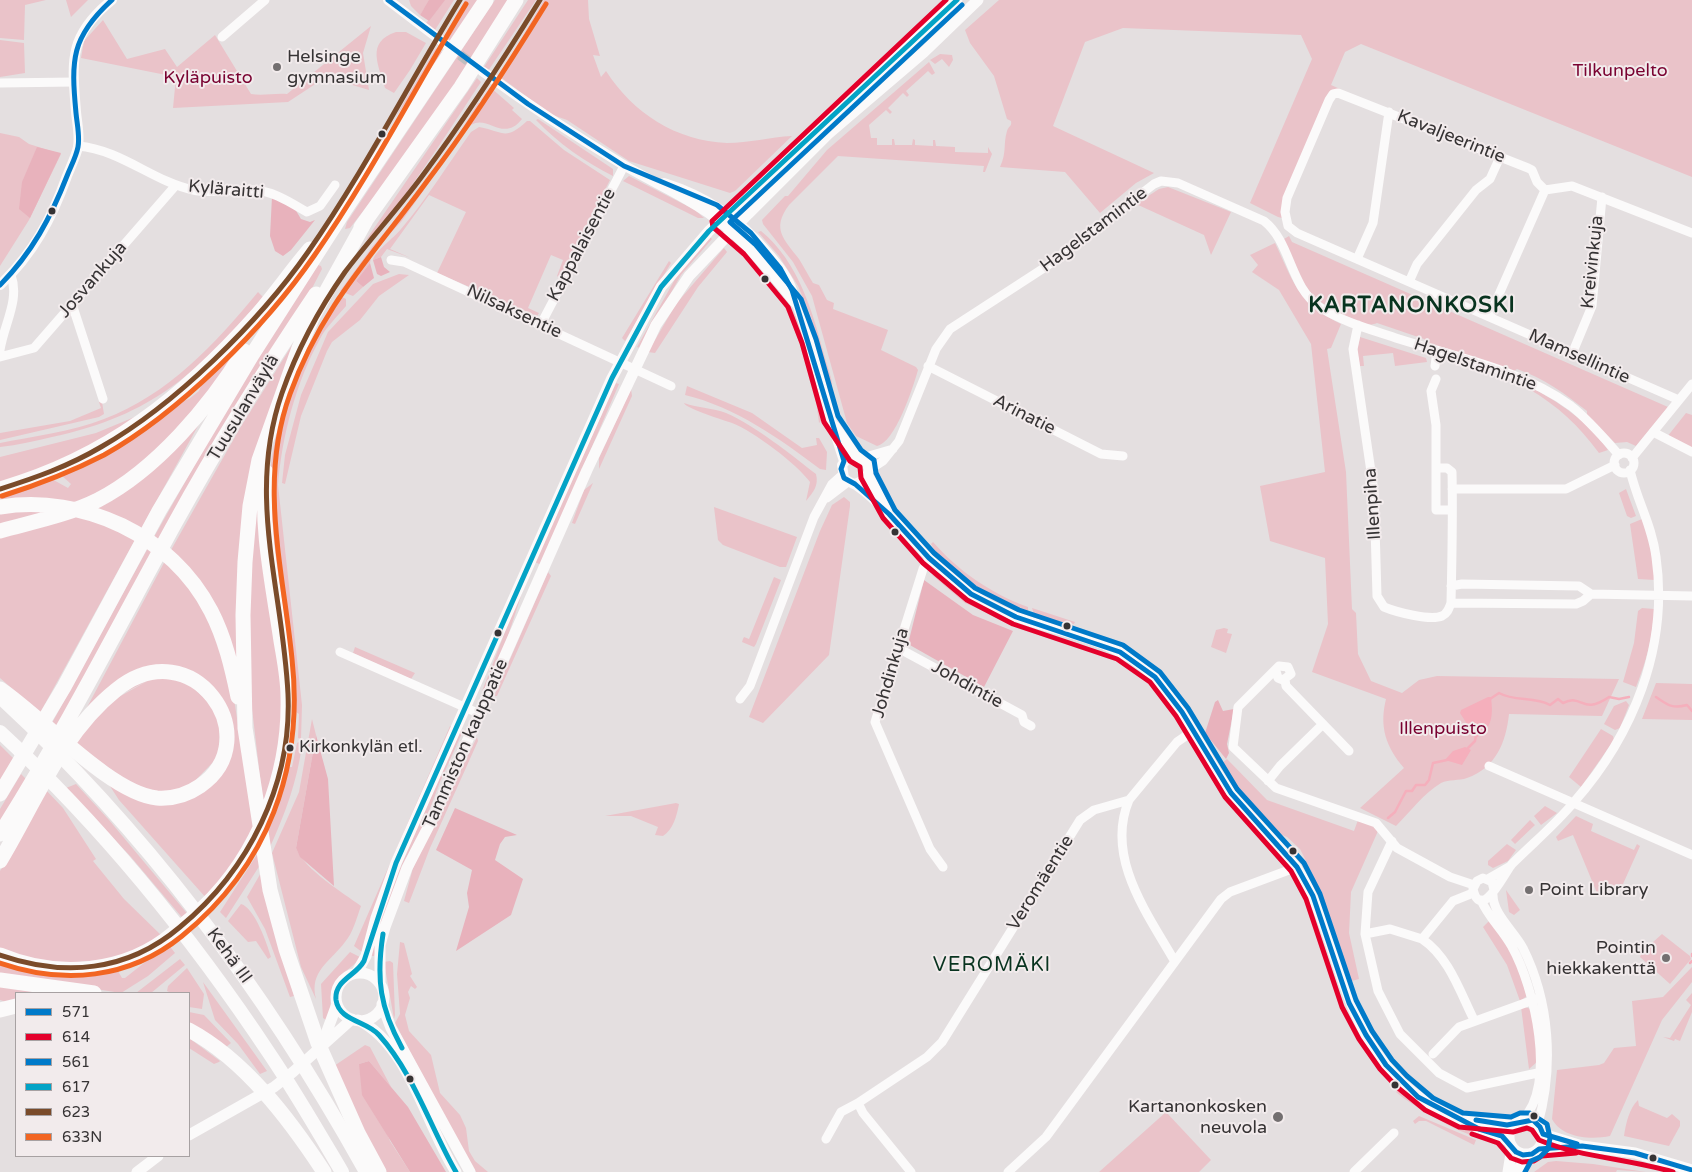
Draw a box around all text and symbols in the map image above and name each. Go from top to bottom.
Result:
place label: Helsinge gymnasium [287,46,386,88]
park label: Tilkunpelto [1572,60,1668,82]
marker: Helsinge gymnasium [271,61,283,73]
park label: Kyläpuisto [163,67,253,89]
street label: Kavaljeerintie [1394,106,1508,168]
unlabelled marker [377,129,387,139]
street label: Kyläraitti [187,176,265,204]
street label: Hagelstamintie [1036,183,1152,277]
street label: Kappalaisentie [543,185,621,305]
unlabelled marker [47,206,57,216]
street label: Kreivinkuja [1577,214,1609,310]
street label: Josvankuja [54,237,132,323]
unlabelled marker [760,274,770,284]
street label: Nilsaksentie [463,280,565,344]
district label: KARTANONKOSKI [1307,293,1517,319]
street label: Mamsellintie [1525,325,1633,389]
street label: Hagelstamintie [1411,334,1539,396]
street label: Tuusulanväylä [204,351,284,465]
street label: Arinatie [989,390,1059,440]
street label: Illenpiha [1360,467,1386,541]
unlabelled marker [890,527,900,537]
unlabelled marker [1062,621,1072,631]
street label: Johdinkuja [868,626,914,720]
unlabelled marker [493,628,503,638]
street label: Tammiston kauppatie [419,656,513,832]
street label: Johdintie [927,657,1007,713]
park label: Illenpuisto [1399,718,1487,740]
place label: Kirkonkylän etl. [299,738,423,758]
marker: Kirkonkylän etl. [285,743,295,753]
street label: Veromäentie [1003,831,1079,935]
unlabelled marker [1288,846,1298,856]
place label: Point Library [1539,879,1648,901]
marker: Point Library [1523,884,1535,896]
street label: Kehä III [202,924,256,988]
place label: Pointin hiekkakenttä [1546,937,1656,980]
marker: Pointin hiekkakenttä [1660,952,1672,964]
district label: VEROMÄKI [932,954,1052,978]
legend [15,992,190,1157]
text: 571 [62,1003,90,1021]
text: 614 [62,1028,90,1046]
text: 561 [62,1053,90,1071]
unlabelled marker [405,1074,415,1084]
text: 617 [62,1078,90,1096]
unlabelled marker [1390,1080,1400,1090]
place label: Kartanonkosken neuvola [1128,1096,1267,1138]
text: 623 [62,1103,90,1121]
marker: Kartanonkosken neuvola [1271,1110,1285,1124]
unlabelled marker [1529,1111,1539,1121]
text: 633N [62,1128,102,1146]
unlabelled marker [1648,1153,1658,1163]

